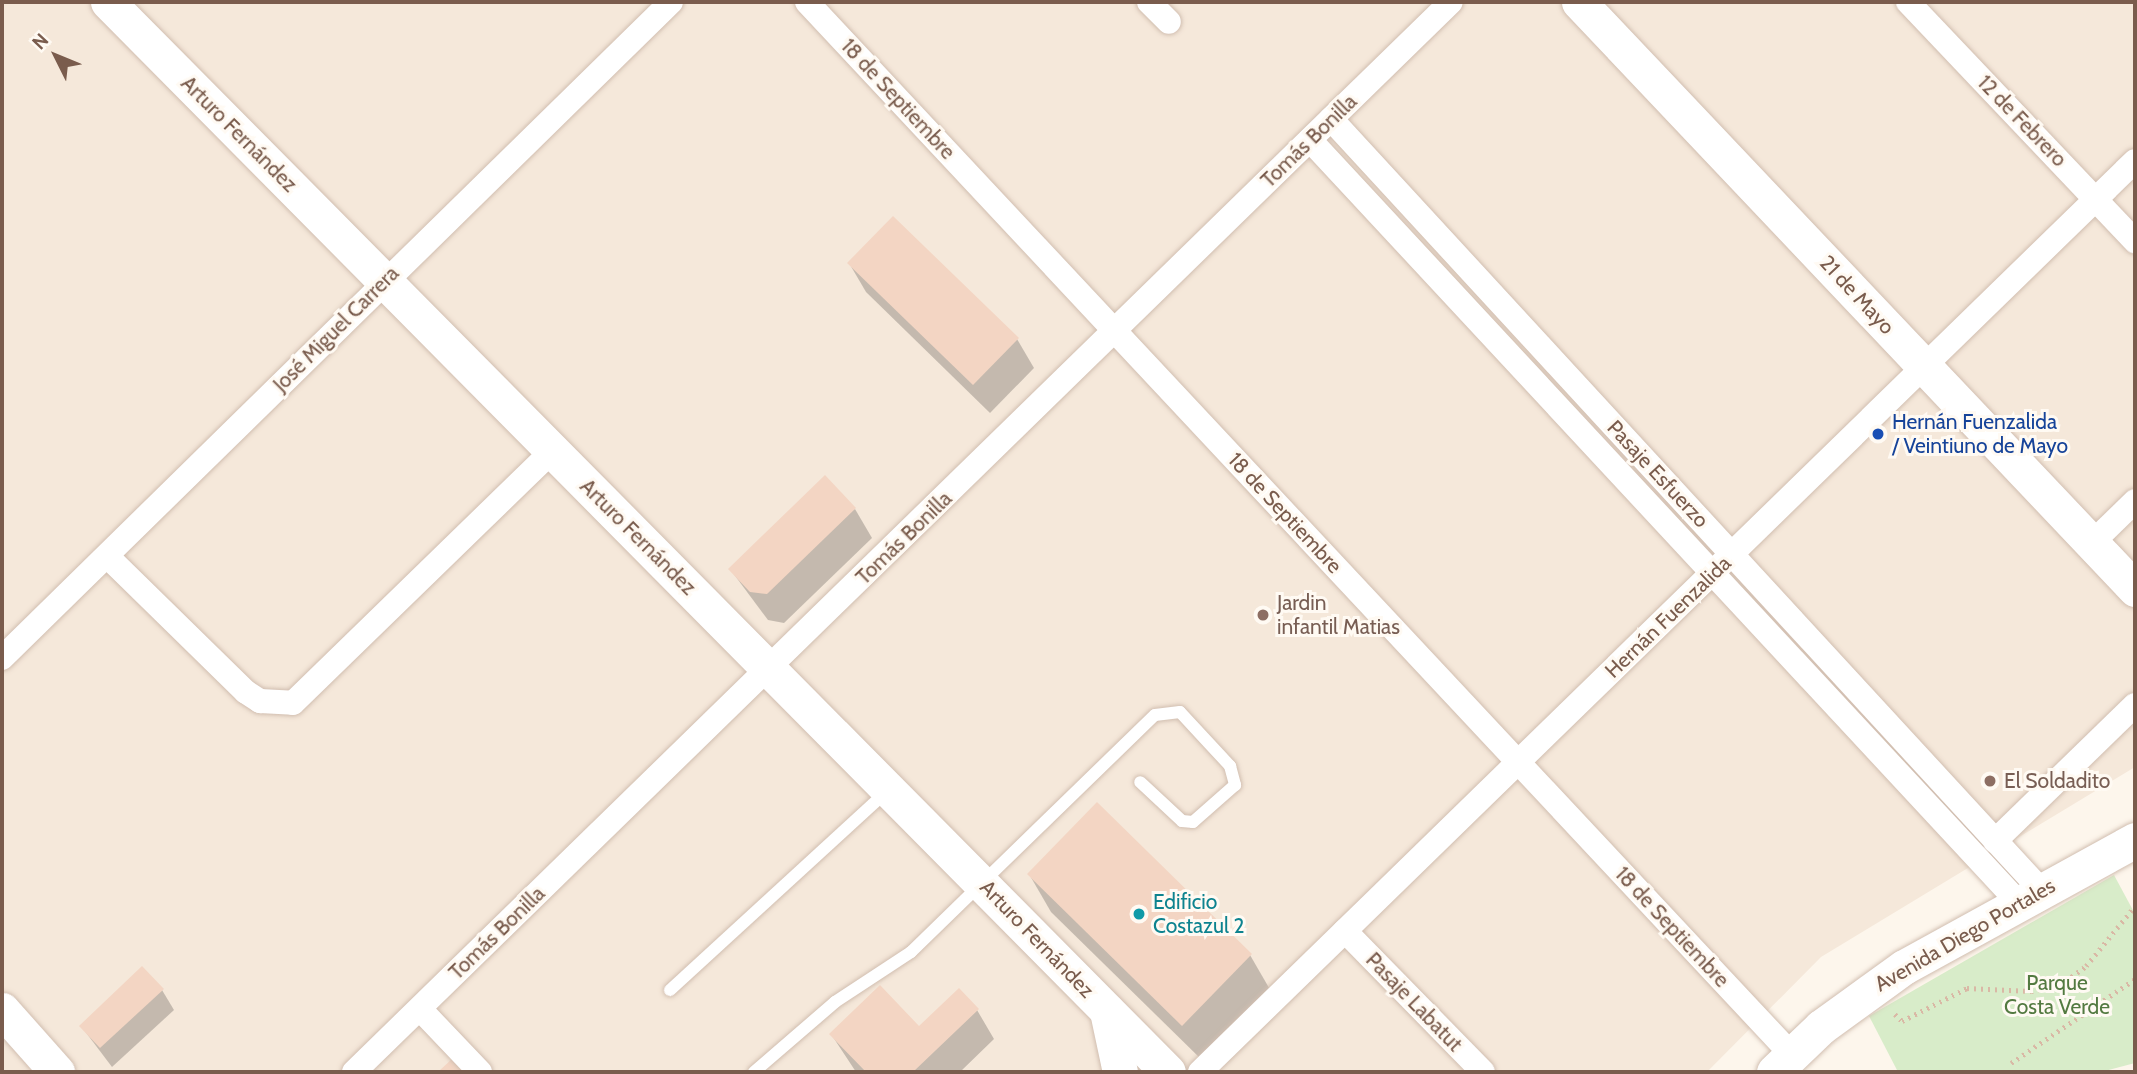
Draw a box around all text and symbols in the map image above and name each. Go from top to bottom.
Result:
north arrow [21,21,91,91]
text: N [27,29,53,54]
street label: 18 de Septiembre [836,34,960,164]
street label: 12 de Febrero [1972,70,2072,172]
street label: Arturo Fernández [176,71,302,197]
street label: Tomás Bonilla [1256,89,1362,193]
street label: 21 de Mayo [1814,250,1900,340]
street label: José Miguel Carrera [268,261,404,397]
place label: Hernán Fuenzalida / Veintiuno de Mayo [1892,409,2068,459]
street label: Pasaje Esfuerzo [1602,415,1714,533]
marker: Hernán Fuenzalida / Veintiuno de Mayo [1870,426,1886,442]
street label: 18 de Septiembre [1223,448,1347,578]
street label: Arturo Fernández [575,474,701,600]
street label: Tomás Bonilla [851,486,957,590]
street label: Hernán Fuenzalida [1600,551,1736,683]
place label: Jardin infantil Matias [1277,590,1400,640]
marker: Jardin infantil Matias [1255,607,1271,623]
place label: El Soldadito [2004,768,2110,794]
marker: El Soldadito [1982,773,1998,789]
street label: 18 de Septiembre [1610,862,1734,992]
street label: Avenida Diego Portales [1870,873,2060,997]
street label: Arturo Fernández [975,875,1099,1003]
street label: Tomás Bonilla [444,881,550,985]
place label: Edificio Costazul 2 [1153,889,1245,939]
marker: Edificio Costazul 2 [1131,906,1147,922]
street label: Pasaje Labatut [1361,947,1467,1057]
park label: Parque Costa Verde [2004,970,2110,1020]

